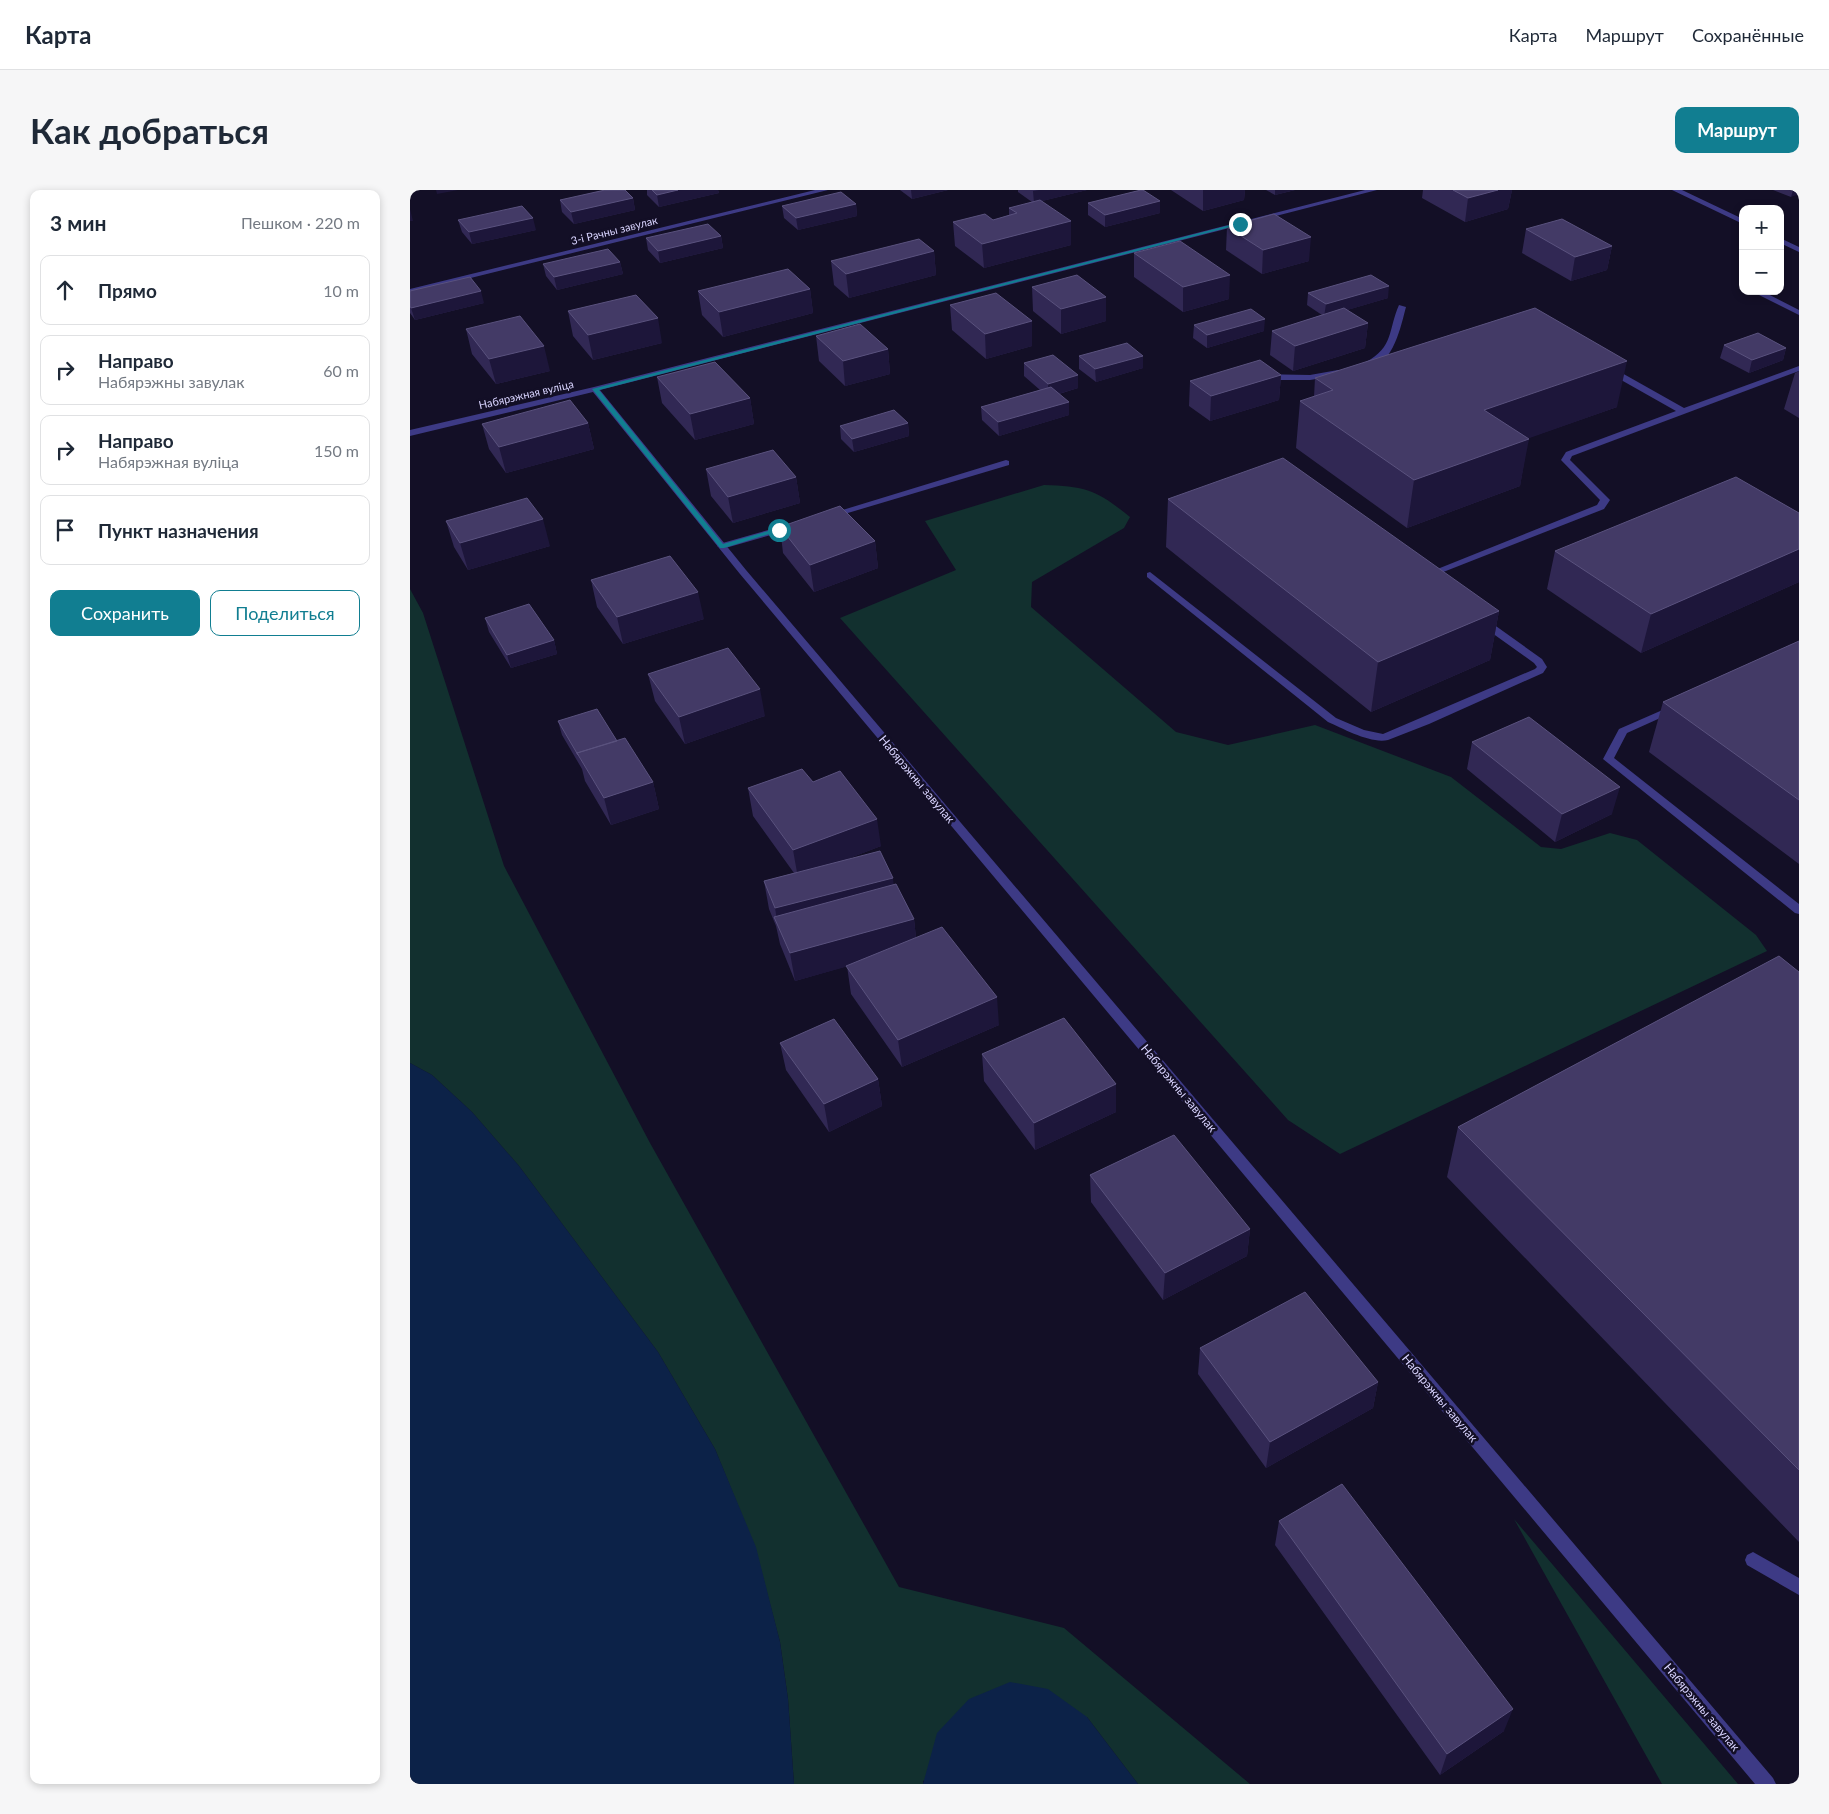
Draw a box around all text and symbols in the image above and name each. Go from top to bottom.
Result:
text: Карта [25,20,92,49]
text: Карта [1509,24,1557,46]
text: Маршрут [1585,24,1664,46]
text: Сохранённые [1692,24,1804,46]
button: Маршрут [1675,107,1799,153]
text: Как добраться [30,109,269,151]
map controls [1739,205,1784,295]
button: + [1739,205,1784,250]
text: 3 мин [50,210,107,235]
text: Пешком · 220 m [241,213,360,232]
street label: 3-і Рачны завулак [569,213,659,247]
route end [1229,213,1252,236]
button: − [1739,250,1784,295]
icon: ahead [51,276,79,304]
text: Прямо [98,279,157,302]
text: 10 m [323,281,359,300]
text: Направо [98,349,174,372]
icon: right [51,356,79,384]
text: 60 m [323,361,359,380]
text: Набярэжны завулак [98,372,245,391]
street label: Набярэжная вуліца [477,377,575,411]
text: Направо [98,429,174,452]
icon: right [51,436,79,464]
text: 150 m [314,441,359,460]
text: Набярэжная вуліца [98,452,239,471]
icon: arrive [51,516,79,544]
text: Пункт назначения [98,519,259,542]
route start [768,519,791,542]
button: Сохранить [50,590,200,636]
button: Поделиться [210,590,360,636]
street label: Набярэжны завулак [876,732,959,827]
street label: Набярэжны завулак [1138,1041,1221,1136]
street label: Набярэжны завулак [1399,1351,1482,1446]
street label: Набярэжны завулак [1661,1660,1744,1755]

